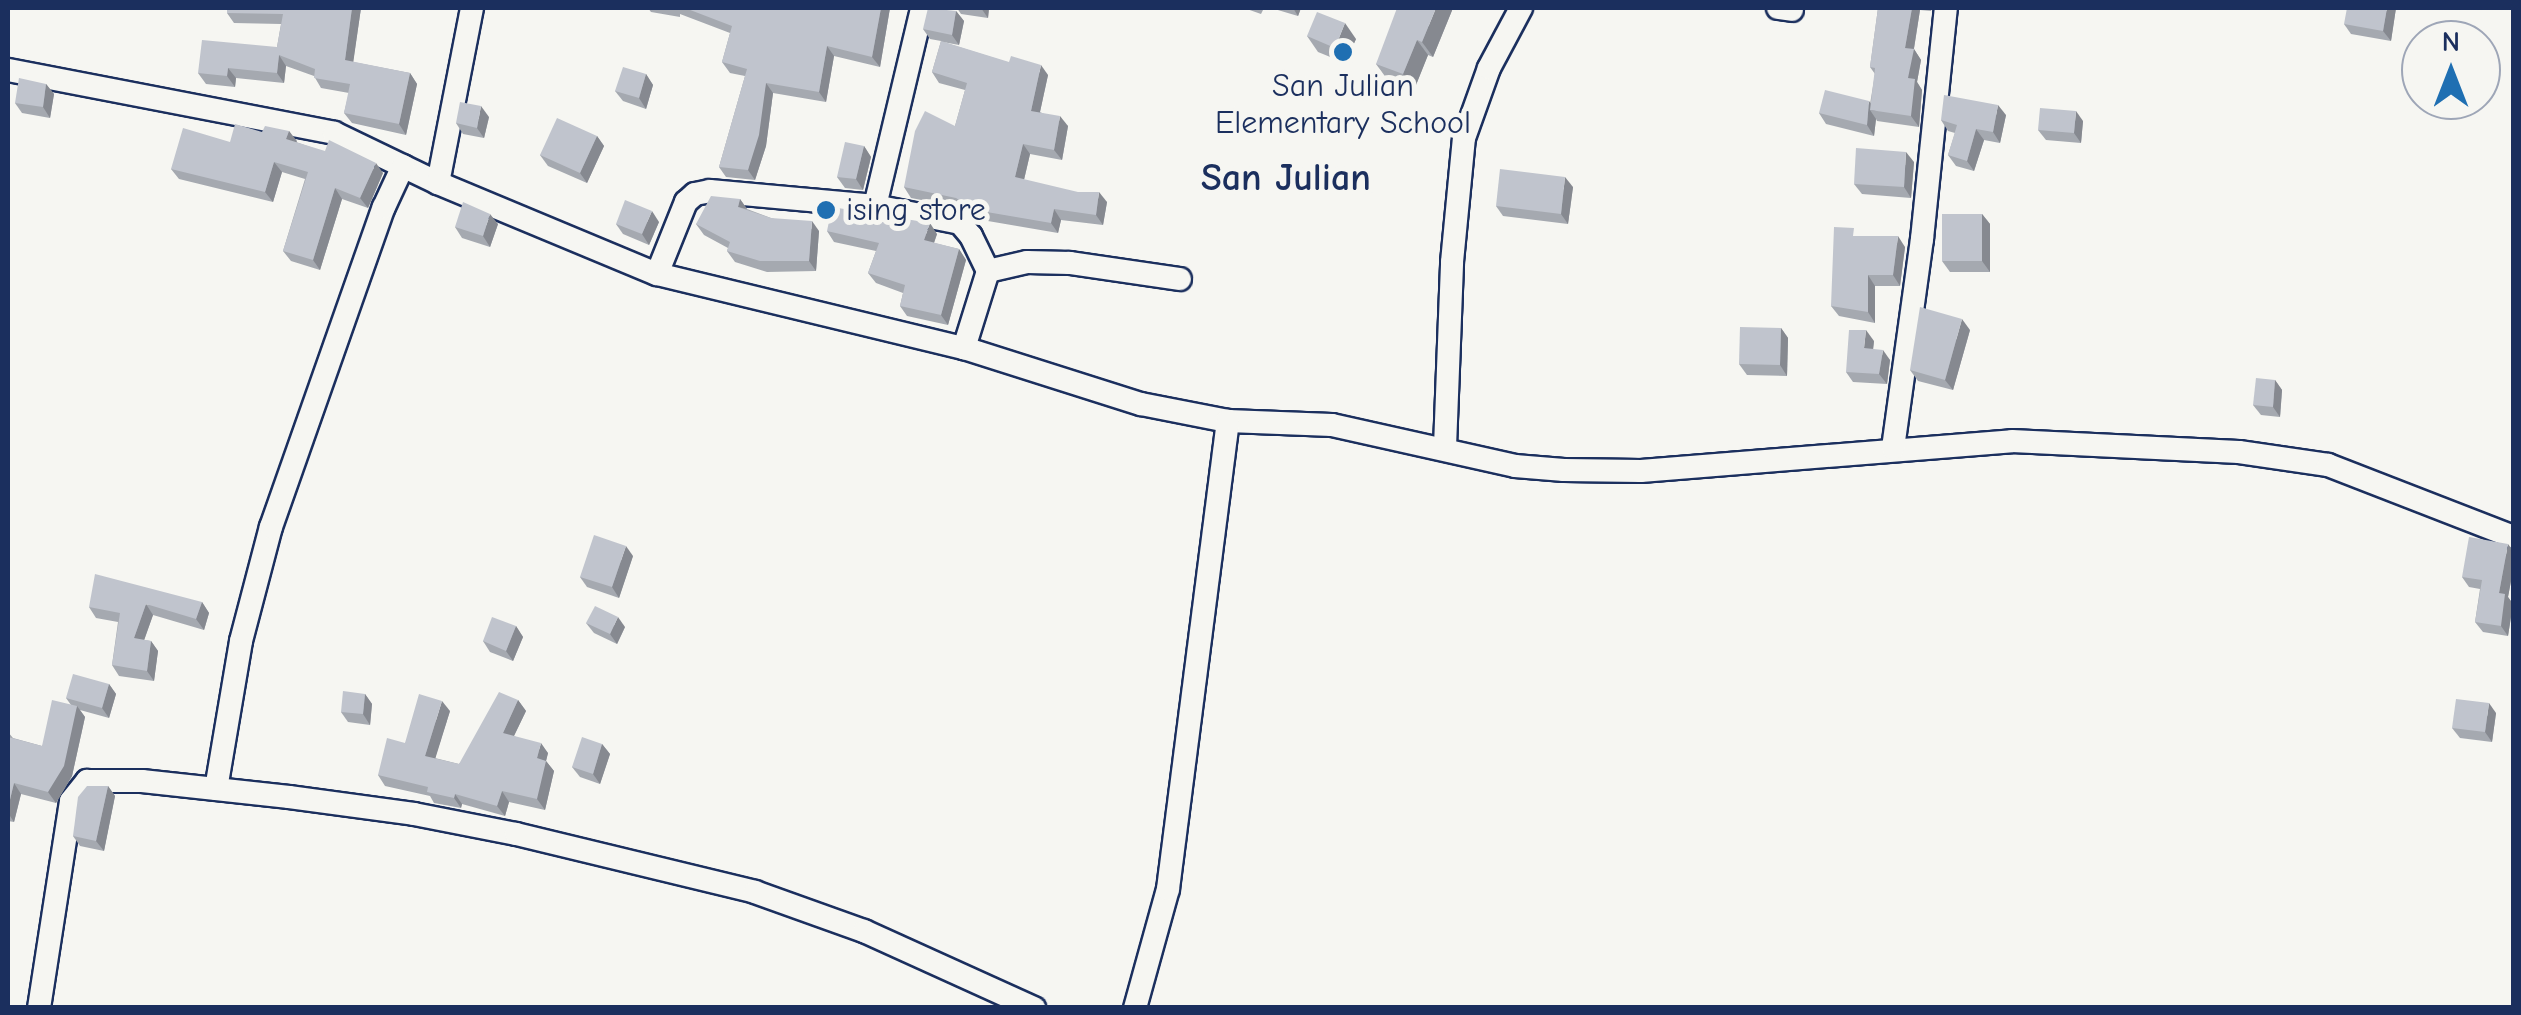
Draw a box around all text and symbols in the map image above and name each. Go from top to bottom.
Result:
north arrow [2401,20,2501,120]
text: N [2442,26,2460,58]
marker: San Julian Elementary School [1332,41,1354,63]
place label: San Julian Elementary School [1215,68,1471,143]
district label: San Julian [1201,156,1371,202]
place label: ising store [846,191,986,229]
marker: ising store [815,199,837,221]

